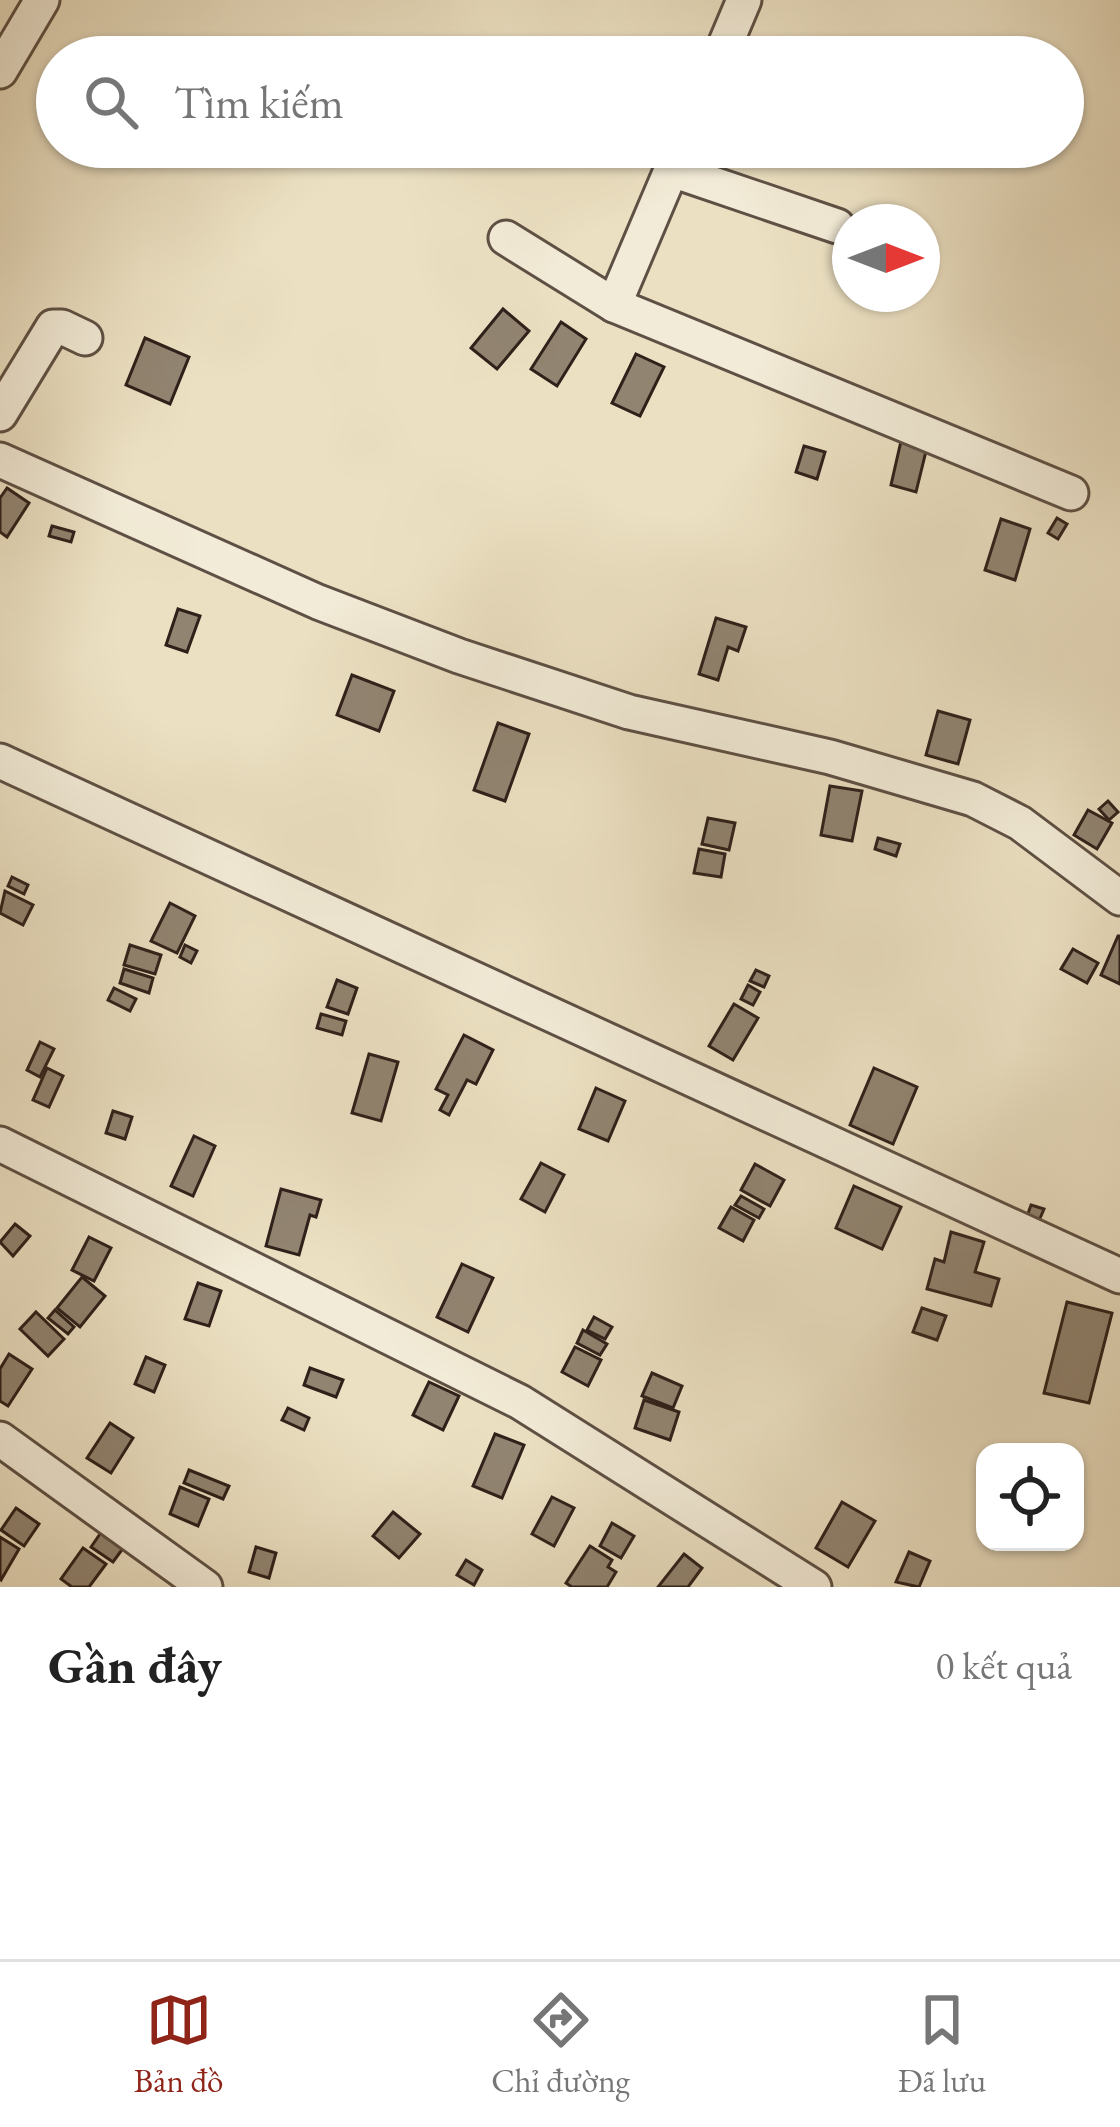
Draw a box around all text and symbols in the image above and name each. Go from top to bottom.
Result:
search box [36,36,1084,168]
icon: search [78,69,144,135]
text: Tìm kiếm [174,73,344,131]
north arrow [832,204,940,312]
map controls [976,1443,1084,1551]
button: locate [976,1443,1084,1551]
text: Gần đây [48,1632,222,1698]
text: 0 kết quả [935,1640,1072,1691]
tab: Bản đồ [134,1987,223,2102]
tab: Chỉ đường [491,1987,630,2102]
tab: Đã lưu [898,1987,986,2102]

